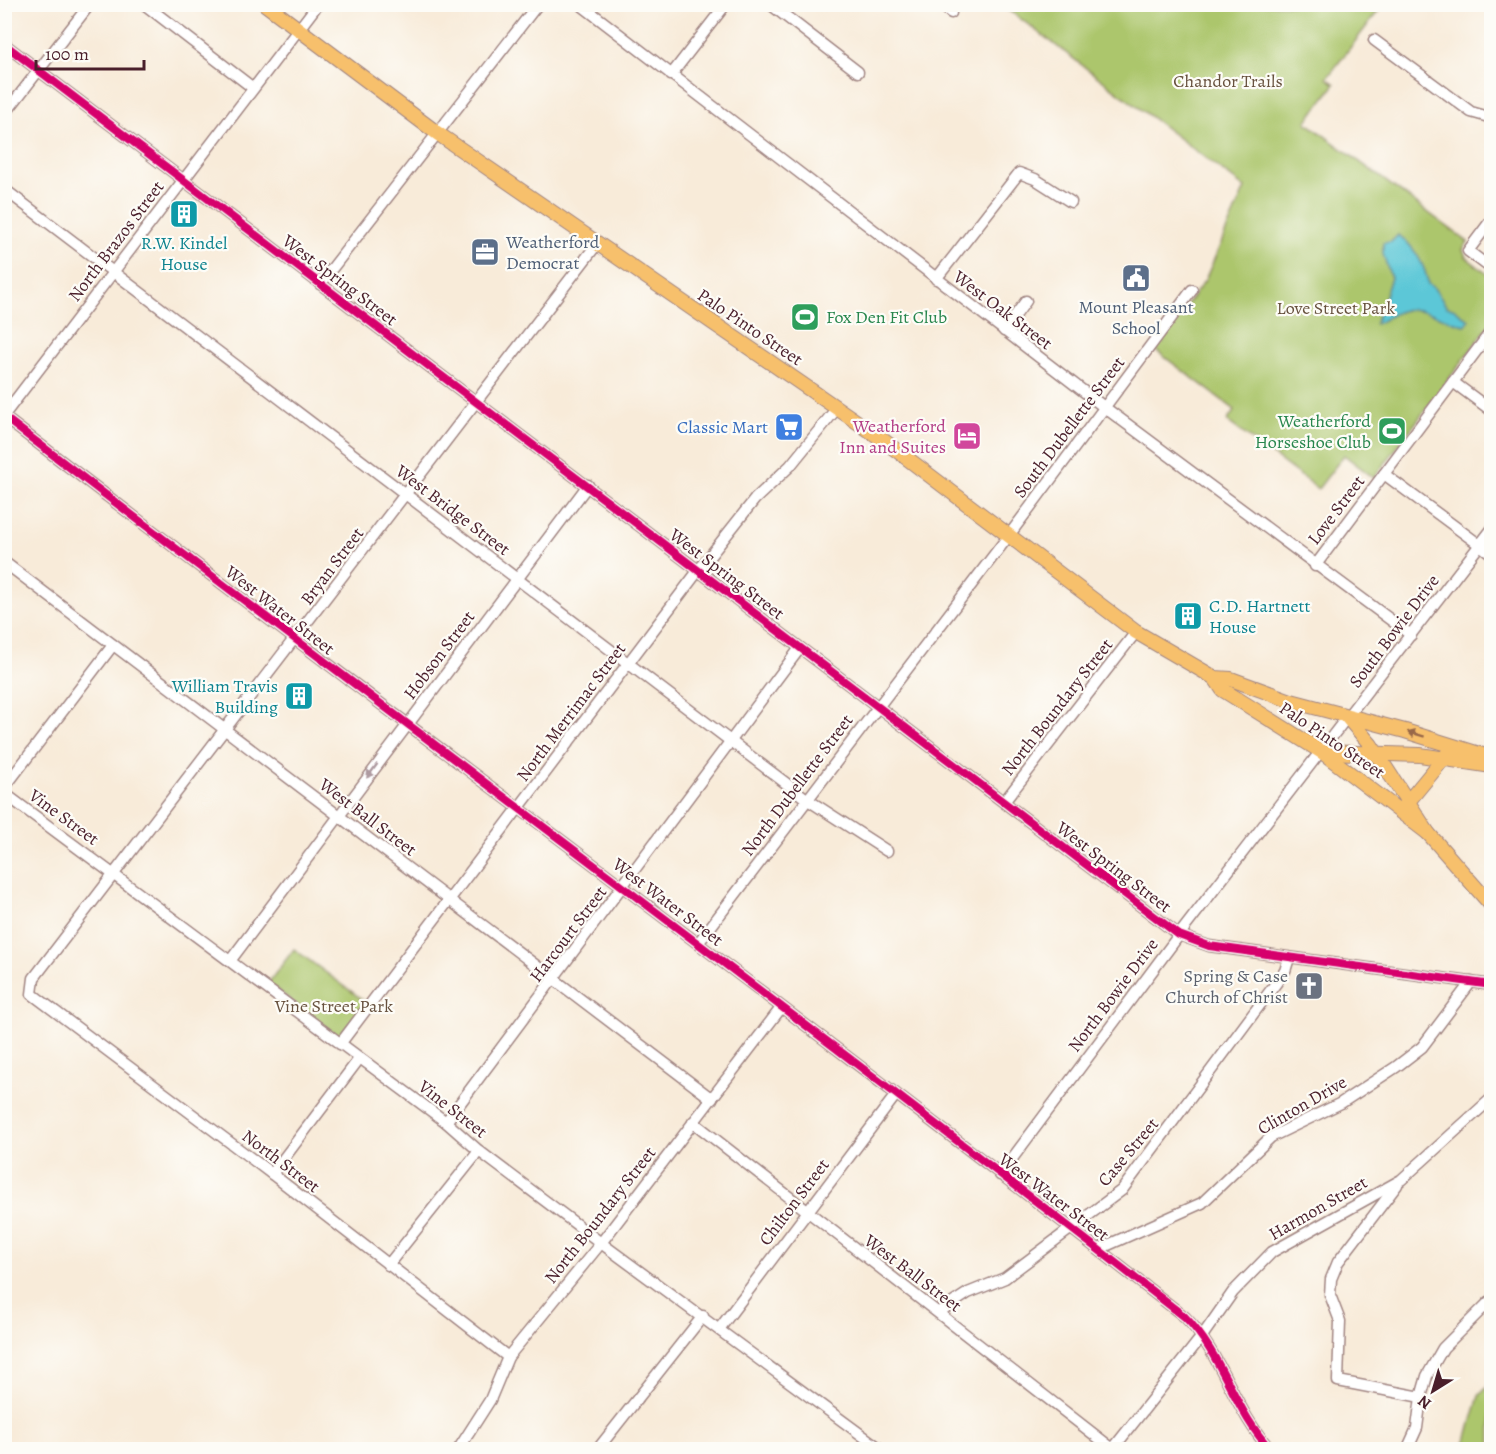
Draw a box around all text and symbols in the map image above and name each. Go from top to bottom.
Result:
scale bar [36,33,144,71]
text: 100 m [45,42,89,66]
park label: Chandor Trails [1173,69,1283,93]
street label: North Brazos Street [63,176,169,306]
building icon: R.W. Kindel House [168,198,200,230]
street label: West Spring Street [277,228,402,331]
place label: Weatherford Democrat [505,230,600,275]
place label: R.W. Kindel House [141,231,228,276]
office icon: Weatherford Democrat [469,236,501,268]
public building icon: Mount Pleasant School [1120,262,1152,294]
street label: West Oak Street [948,264,1057,355]
street label: Palo Pinto Street [693,283,807,371]
place label: Mount Pleasant School [1078,295,1194,340]
park label: Love Street Park [1277,296,1395,320]
sports icon: Fox Den Fit Club [789,301,821,333]
place label: Fox Den Fit Club [826,305,947,329]
street label: South Dubellette Street [1008,351,1130,503]
place label: Weatherford Horseshoe Club [1255,409,1371,454]
supermarket icon: Classic Mart [773,411,805,443]
place label: Weatherford Inn and Suites [839,414,946,459]
place label: Classic Mart [677,415,768,439]
sports icon: Weatherford Horseshoe Club [1376,415,1408,447]
hotel icon: Weatherford Inn and Suites [951,420,983,452]
street label: West Bridge Street [390,458,515,561]
street label: Love Street [1302,470,1370,550]
street label: Bryan Street [295,522,369,610]
street label: West Spring Street [664,522,789,625]
street label: West Water Street [220,559,340,660]
street label: South Bowie Drive [1343,569,1445,693]
place label: C.D. Hartnett House [1209,594,1311,639]
building icon: C.D. Hartnett House [1172,600,1204,632]
street label: Hobson Street [398,606,480,704]
street label: North Boundary Street [996,633,1118,780]
street label: North Merrimac Street [511,638,631,786]
place label: William Travis Building [171,674,278,719]
building icon: William Travis Building [283,680,315,712]
street label: Palo Pinto Street [1275,696,1389,784]
street label: North Dubellette Street [736,709,858,861]
one-way arrow [1407,729,1425,738]
one-way arrow [367,763,379,778]
street label: West Ball Street [314,772,422,862]
street label: Vine Street [23,783,104,851]
street label: West Spring Street [1051,815,1176,918]
street label: West Water Street [607,852,728,952]
street label: Harcourt Street [524,881,612,987]
street label: North Bowie Drive [1062,933,1164,1057]
place label: Spring & Case Church of Christ [1165,964,1288,1009]
church icon: Spring & Case Church of Christ [1293,970,1325,1002]
park label: Vine Street Park [274,994,393,1018]
street label: Clinton Drive [1253,1070,1351,1140]
street label: Vine Street [413,1074,492,1143]
street label: Case Street [1092,1113,1164,1191]
street label: North Street [237,1124,325,1198]
street label: North Boundary Street [539,1141,661,1288]
street label: West Water Street [993,1147,1114,1247]
street label: Chilton Street [753,1154,835,1250]
street label: Harmon Street [1264,1170,1372,1246]
street label: West Ball Street [859,1228,967,1318]
north arrow [1403,1361,1463,1421]
text: N [1413,1390,1436,1414]

